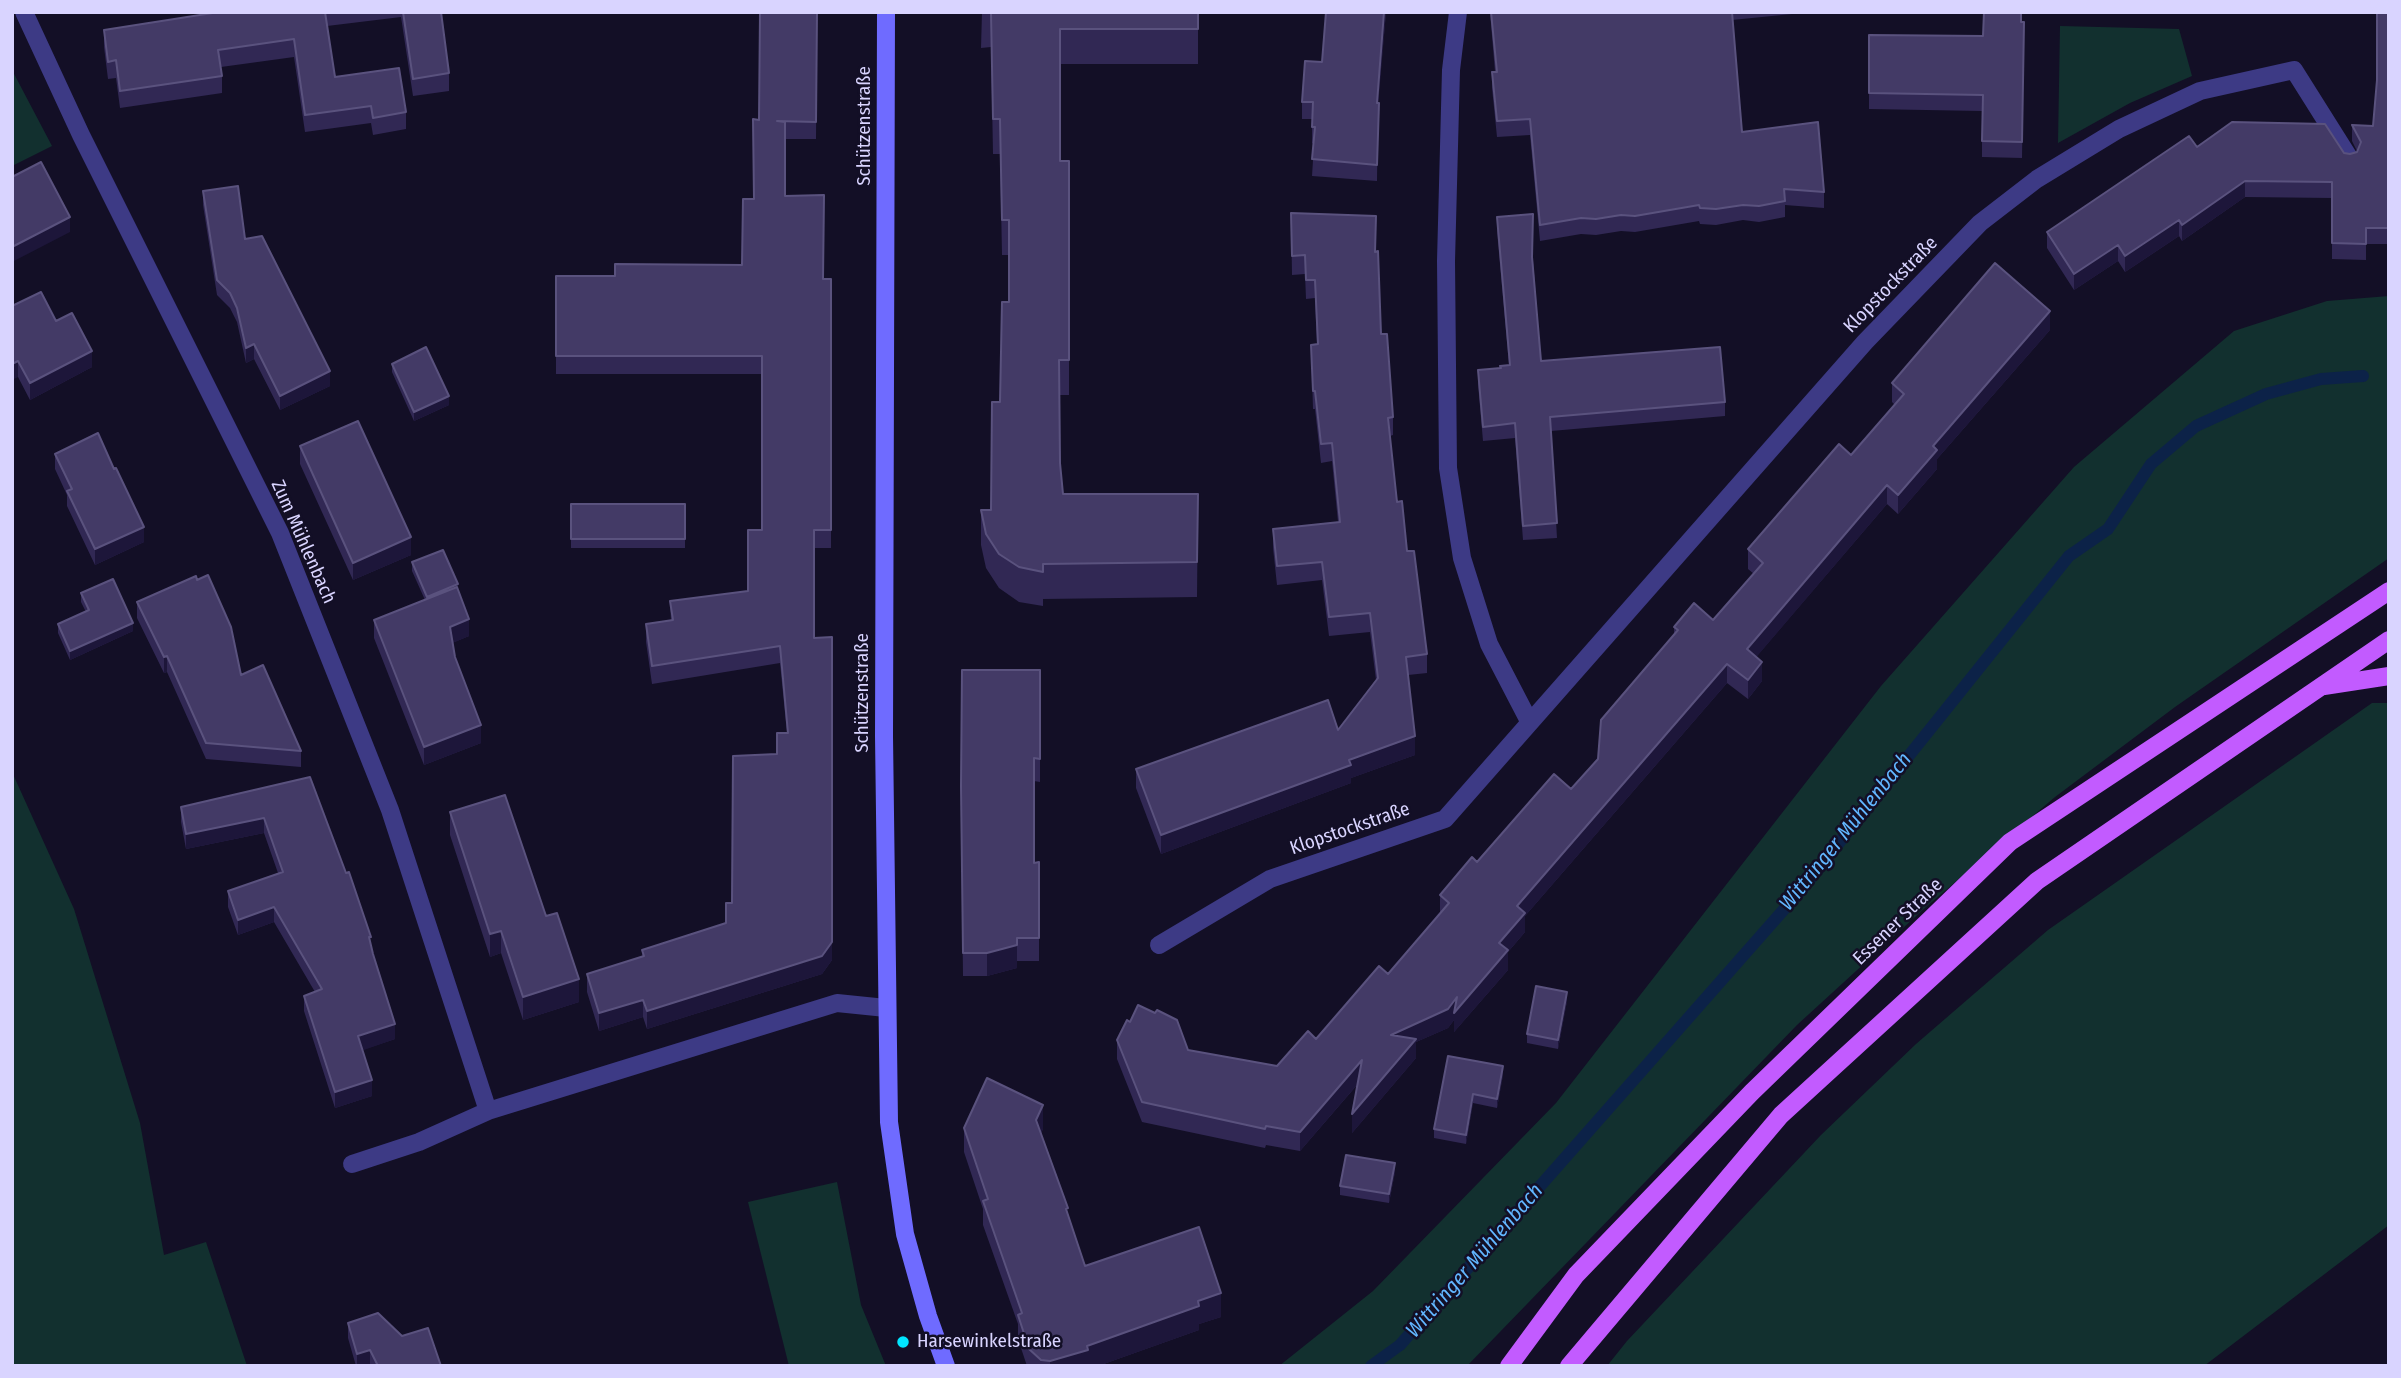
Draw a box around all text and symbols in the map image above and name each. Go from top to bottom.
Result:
street label: Schützenstraße [854,66,876,186]
street label: Klopstockstraße [1839,232,1943,338]
street label: Zum Mühlenbach [266,477,340,607]
street label: Schützenstraße [852,633,874,753]
water label: Wittringer Mühlenbach [1775,748,1917,916]
street label: Klopstockstraße [1287,798,1413,860]
street label: Essener Straße [1849,874,1947,970]
water label: Wittringer Mühlenbach [1401,1179,1549,1343]
place label: Harsewinkelstraße [917,1331,1061,1353]
marker: Harsewinkelstraße [895,1334,911,1350]

